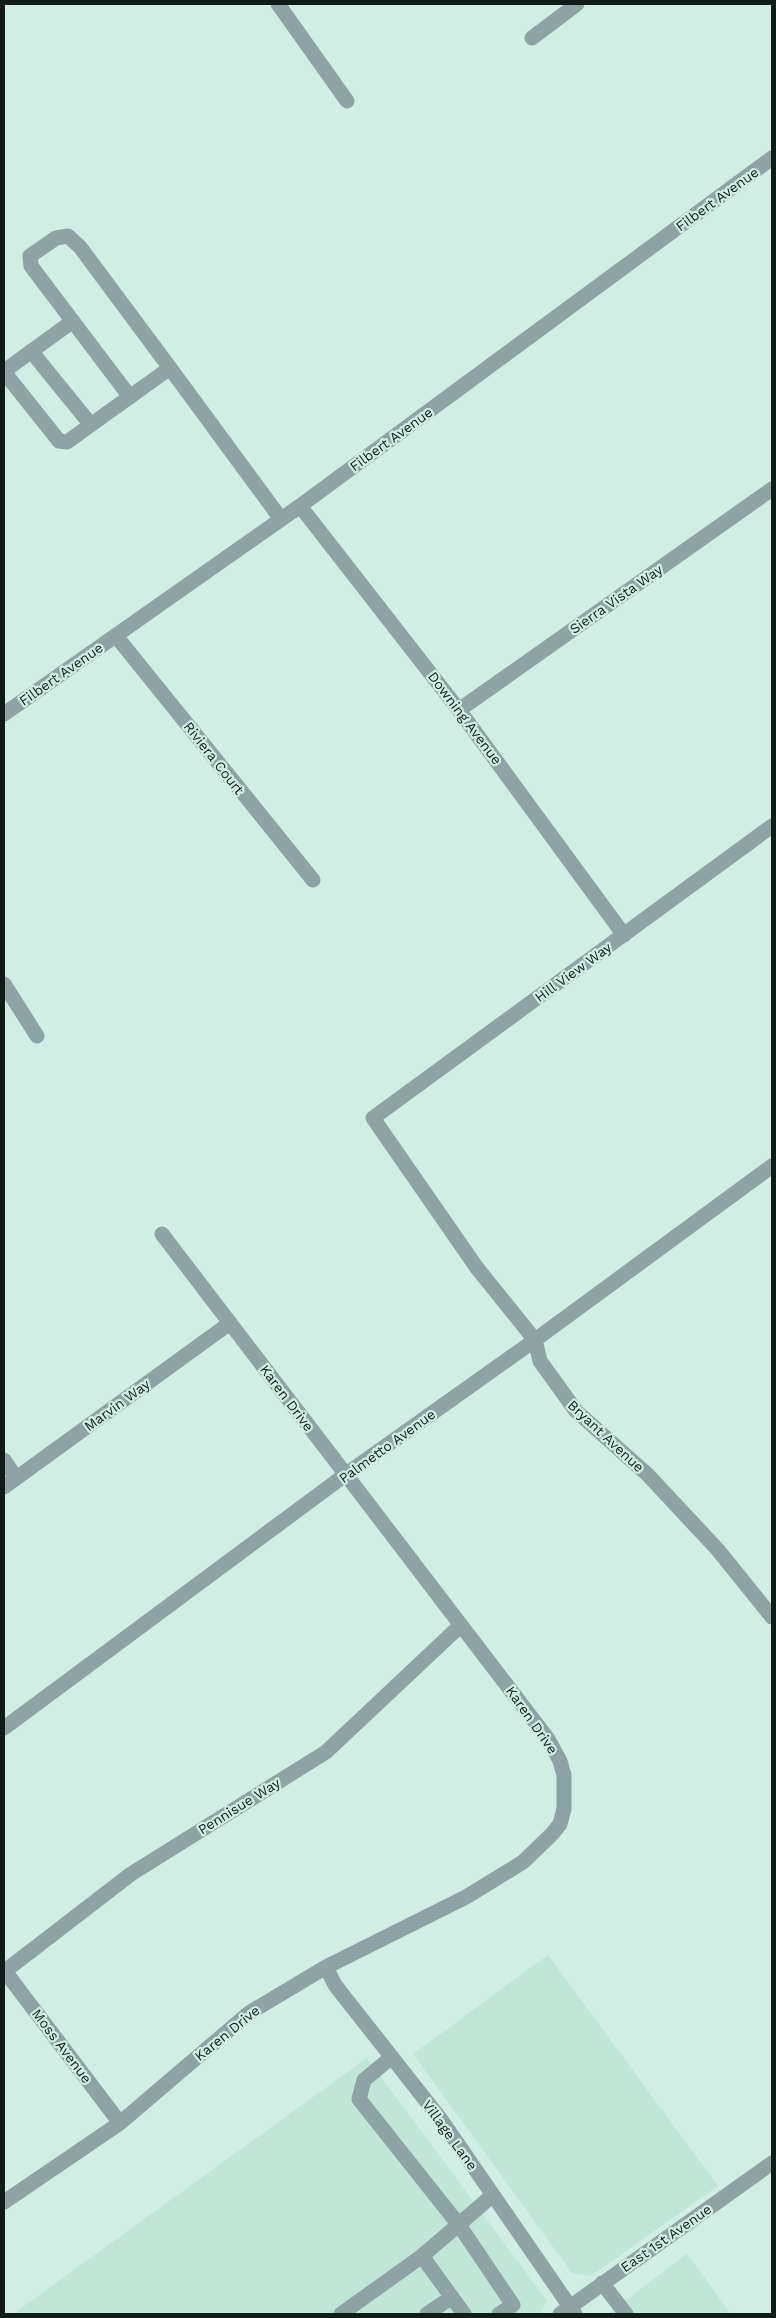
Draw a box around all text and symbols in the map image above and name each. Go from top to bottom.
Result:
street label: Filbert Avenue [673,164,761,234]
street label: Filbert Avenue [347,404,435,474]
street label: Sierra Vista Way [567,561,666,637]
street label: Filbert Avenue [16,639,106,709]
street label: Downing Avenue [425,668,505,768]
street label: Riviera Court [181,719,247,798]
street label: Hill View Way [532,938,615,1005]
street label: Karen Drive [257,1362,317,1434]
street label: Marvin Way [81,1375,154,1434]
street label: Bryant Avenue [565,1397,647,1475]
street label: Palmetto Avenue [336,1406,438,1486]
street label: Karen Drive [503,1683,561,1757]
street label: Pennisue Way [195,1774,284,1838]
street label: Karen Drive [191,2002,263,2064]
street label: Moss Avenue [29,2006,95,2086]
street label: Village Lane [419,2097,481,2173]
street label: East 1st Avenue [618,2201,714,2275]

